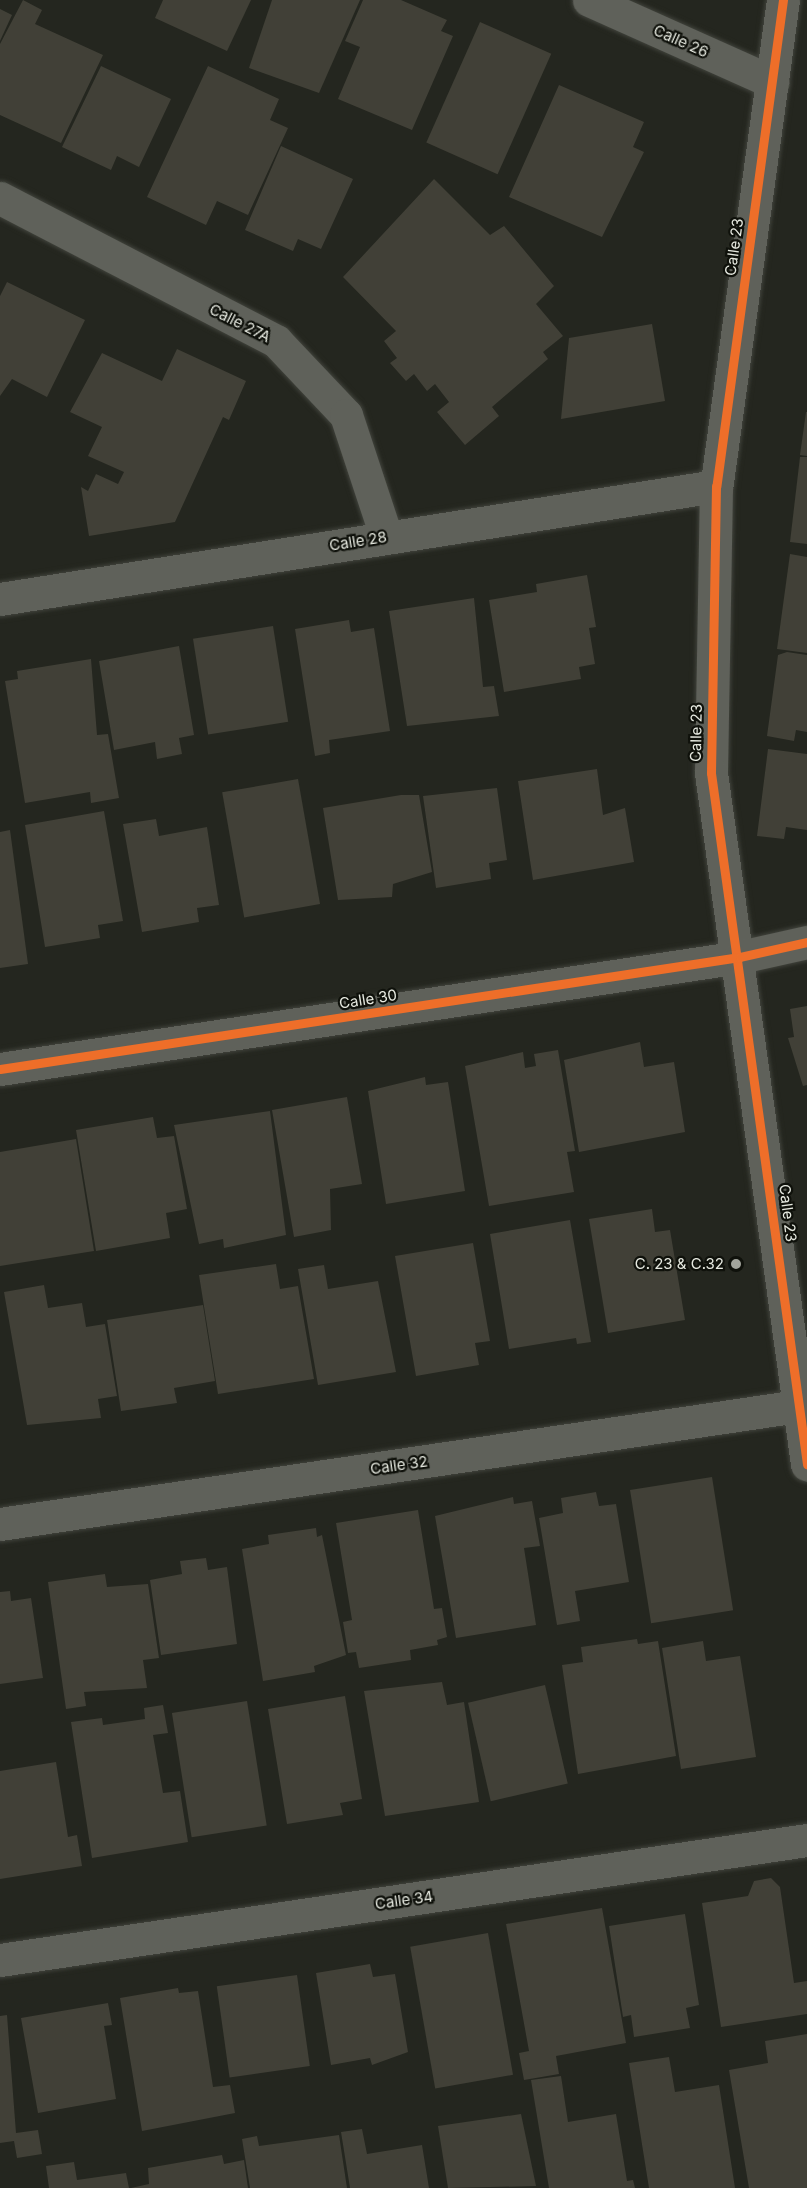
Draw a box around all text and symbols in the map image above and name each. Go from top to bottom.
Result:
street label: Calle 26 [651,21,711,61]
street label: Calle 23 [721,217,747,277]
street label: Calle 27A [207,300,273,346]
street label: Calle 28 [328,528,388,554]
street label: Calle 23 [686,704,706,762]
street label: Calle 30 [338,986,398,1012]
street label: Calle 23 [776,1183,800,1243]
place label: C. 23 & C.32 [635,1255,724,1273]
marker: C. 23 & C.32 [729,1257,743,1271]
street label: Calle 32 [369,1452,429,1478]
street label: Calle 34 [374,1887,434,1913]

